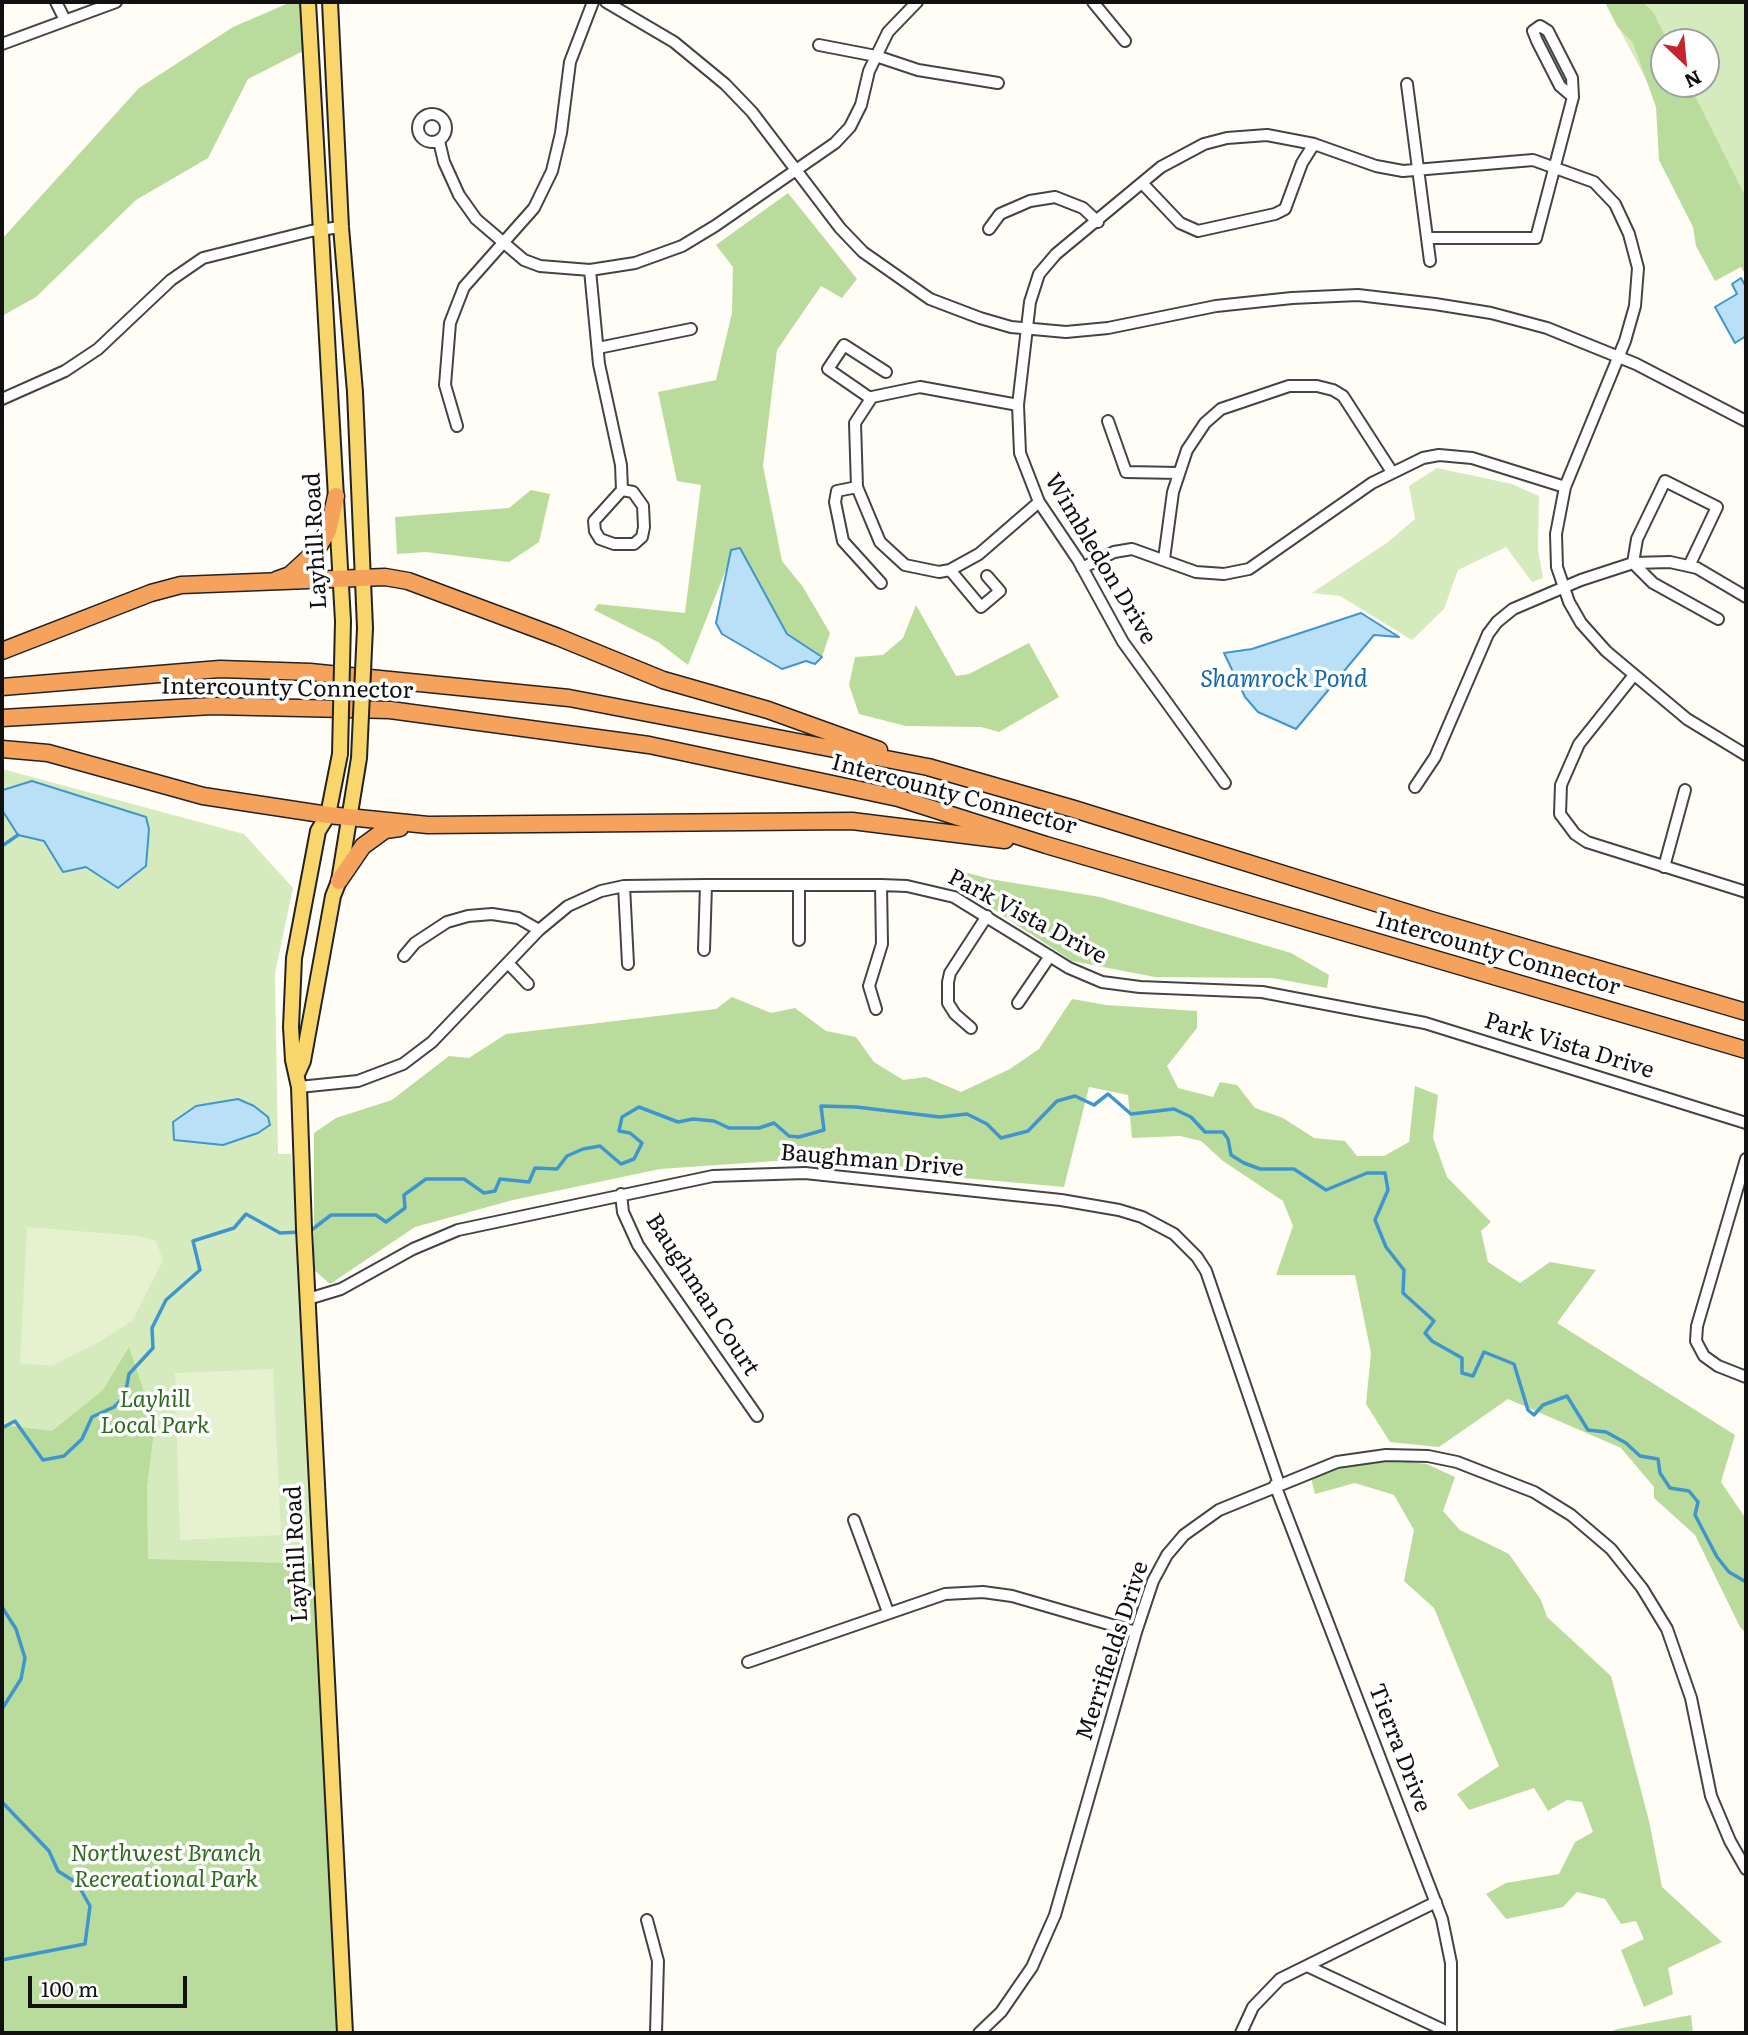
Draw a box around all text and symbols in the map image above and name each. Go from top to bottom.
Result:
north arrow [1650,28,1720,98]
text: N [1680,64,1707,96]
street label: Wimbledon Drive [1038,469,1162,649]
street label: Layhill Road [299,472,333,610]
water label: Shamrock Pond [1200,666,1368,694]
street label: Intercounty Connector [161,673,413,705]
street label: Intercounty Connector [828,749,1080,841]
street label: Park Vista Drive [943,864,1111,970]
street label: Intercounty Connector [1373,906,1623,1002]
street label: Park Vista Drive [1481,1007,1657,1085]
street label: Baughman Drive [779,1139,965,1183]
street label: Baughman Court [639,1209,765,1381]
park label: Layhill Local Park [100,1386,210,1440]
street label: Layhill Road [280,1485,314,1623]
street label: Merrifields Drive [1071,1558,1155,1744]
street label: Tierra Drive [1362,1680,1436,1816]
park label: Northwest Branch Recreational Park [71,1840,261,1894]
scale bar [32,1962,191,2006]
text: 100 m [41,1972,98,2003]

